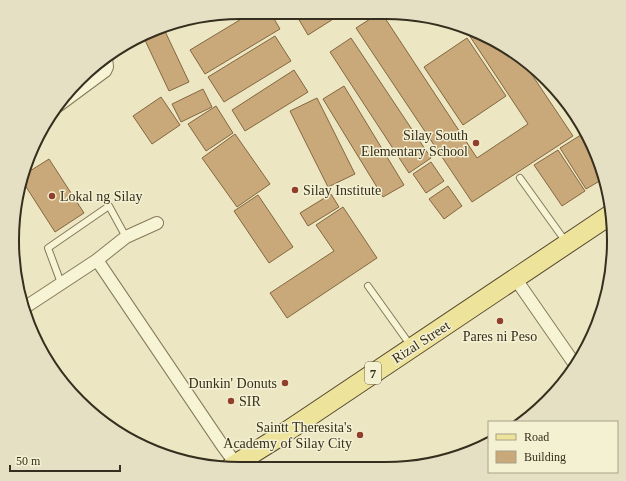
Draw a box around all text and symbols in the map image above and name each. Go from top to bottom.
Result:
place label: Silay South Elementary School [361,128,468,159]
marker: Silay South Elementary School [471,138,481,148]
place label: Silay Institute [303,183,381,198]
marker: Silay Institute [290,185,300,195]
place label: Lokal ng Silay [60,189,142,204]
marker: Lokal ng Silay [47,191,57,201]
marker: Pares ni Peso [495,316,505,326]
street label: Rizal Street [389,318,453,366]
place label: Pares ni Peso [463,329,537,344]
road number: 7 [365,362,381,384]
place label: Dunkin' Donuts [189,376,277,391]
marker: Dunkin' Donuts [280,378,290,388]
place label: SIR [239,394,261,409]
marker: SIR [226,396,236,406]
place label: Saintt Theresita's Academy of Silay City [223,420,352,451]
legend [488,421,618,473]
marker: Saintt Theresita's Academy of Silay City [355,430,365,440]
text: Road [524,430,549,444]
scale bar [10,447,120,473]
text: Building [524,450,566,464]
text: 50 m [16,454,41,468]

